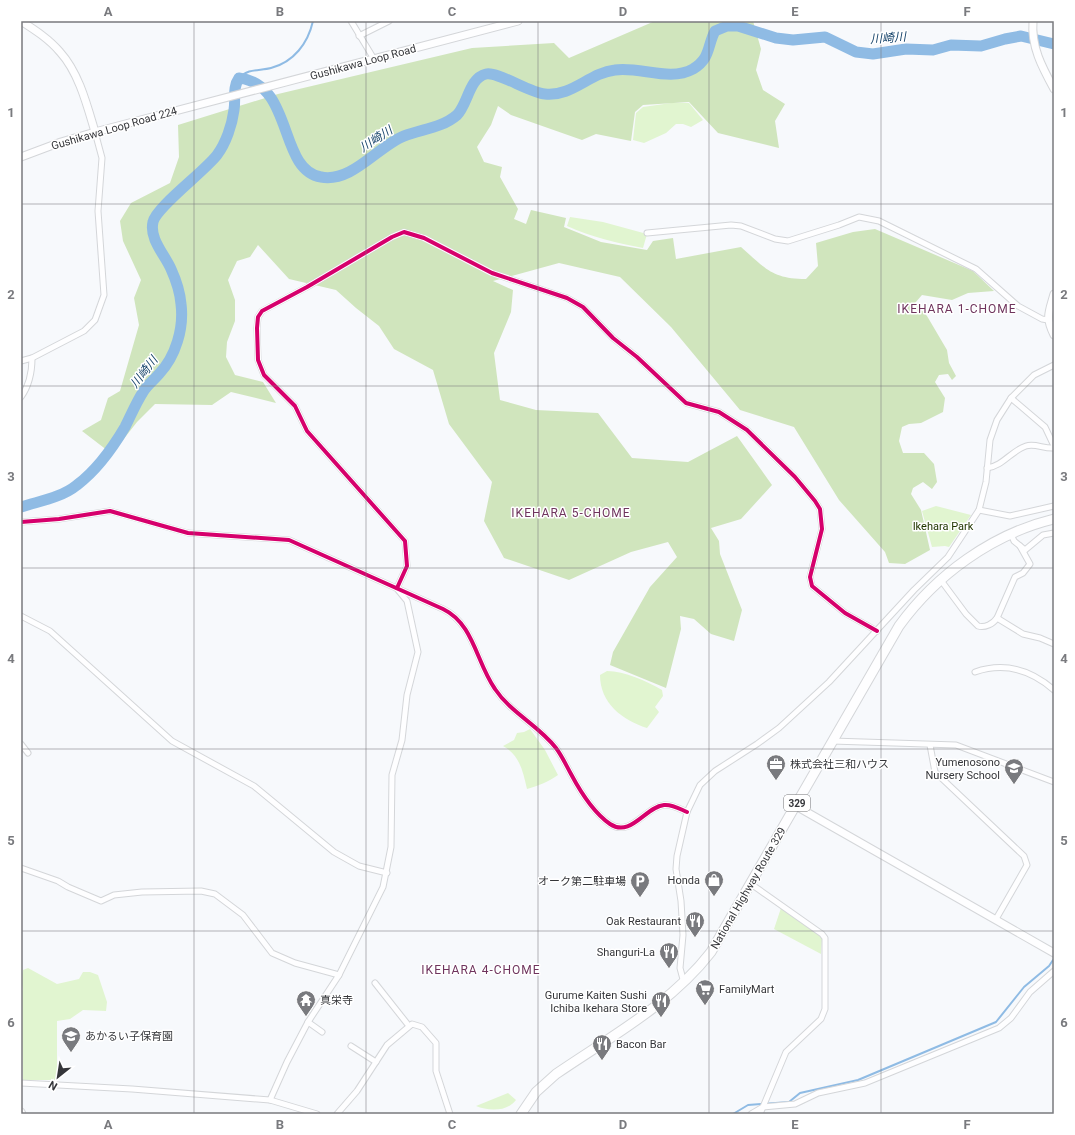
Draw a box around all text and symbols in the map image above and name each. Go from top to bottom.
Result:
text: A [104,4,113,19]
text: B [276,4,284,19]
text: C [448,4,457,19]
text: D [619,4,627,19]
text: E [791,4,799,19]
text: F [963,4,971,19]
water label: 川崎川 [870,30,908,46]
street label: Gushikawa Loop Road [309,42,418,83]
street label: Gushikawa Loop Road 224 [50,104,179,153]
text: 1 [7,105,15,120]
text: 1 [1060,105,1068,120]
water label: 川崎川 [357,122,397,155]
text: 2 [7,287,15,302]
text: 2 [1060,287,1068,302]
district label: IKEHARA 1-CHOME [897,302,1017,316]
water label: 川崎川 [127,352,162,390]
text: 3 [7,469,15,484]
text: 3 [1060,469,1068,484]
district label: IKEHARA 5-CHOME [511,506,631,520]
park label: Ikehara Park [913,520,974,533]
text: 4 [7,651,15,666]
text: 4 [1060,651,1068,666]
office icon: 株式会社三和ハウス [765,753,787,781]
place label: Yumenosono Nursery School [926,756,1000,782]
school or university icon: Yumenosono Nursery School [1003,757,1025,785]
place label: 株式会社三和ハウス [790,758,889,771]
road number: 329 [784,795,810,811]
street label: National Highway Route 329 [708,825,789,951]
text: 5 [7,833,15,848]
text: 5 [1060,833,1068,848]
shop icon: Honda [703,869,725,897]
parking icon: オーク第二駐車場 [629,870,651,898]
place label: Honda [668,874,700,887]
place label: オーク第二駐車場 [538,875,626,888]
restaurant icon: Oak Restaurant [684,910,706,938]
place label: Oak Restaurant [606,915,681,928]
restaurant icon: Shanguri-La [658,941,680,969]
place label: Shanguri-La [597,946,655,959]
district label: IKEHARA 4-CHOME [421,963,541,977]
supermarket icon: FamilyMart [694,978,716,1006]
place label: FamilyMart [719,983,775,996]
temple icon: 真栄寺 [295,989,317,1017]
place label: Gurume Kaiten Sushi Ichiba Ikehara Store [545,989,647,1015]
restaurant icon: Gurume Kaiten Sushi Ichiba Ikehara Store [650,990,672,1018]
place label: 真栄寺 [320,994,353,1007]
text: 6 [7,1015,15,1030]
text: 6 [1060,1015,1068,1030]
school or university icon: あかるい子保育園 [60,1025,82,1053]
place label: あかるい子保育園 [85,1030,173,1043]
restaurant icon: Bacon Bar [591,1033,613,1061]
place label: Bacon Bar [616,1038,667,1051]
north arrow [38,1057,78,1097]
text: N [46,1078,60,1093]
text: A [104,1117,113,1132]
text: B [276,1117,284,1132]
text: C [448,1117,457,1132]
text: D [619,1117,627,1132]
text: E [791,1117,799,1132]
text: F [963,1117,971,1132]

